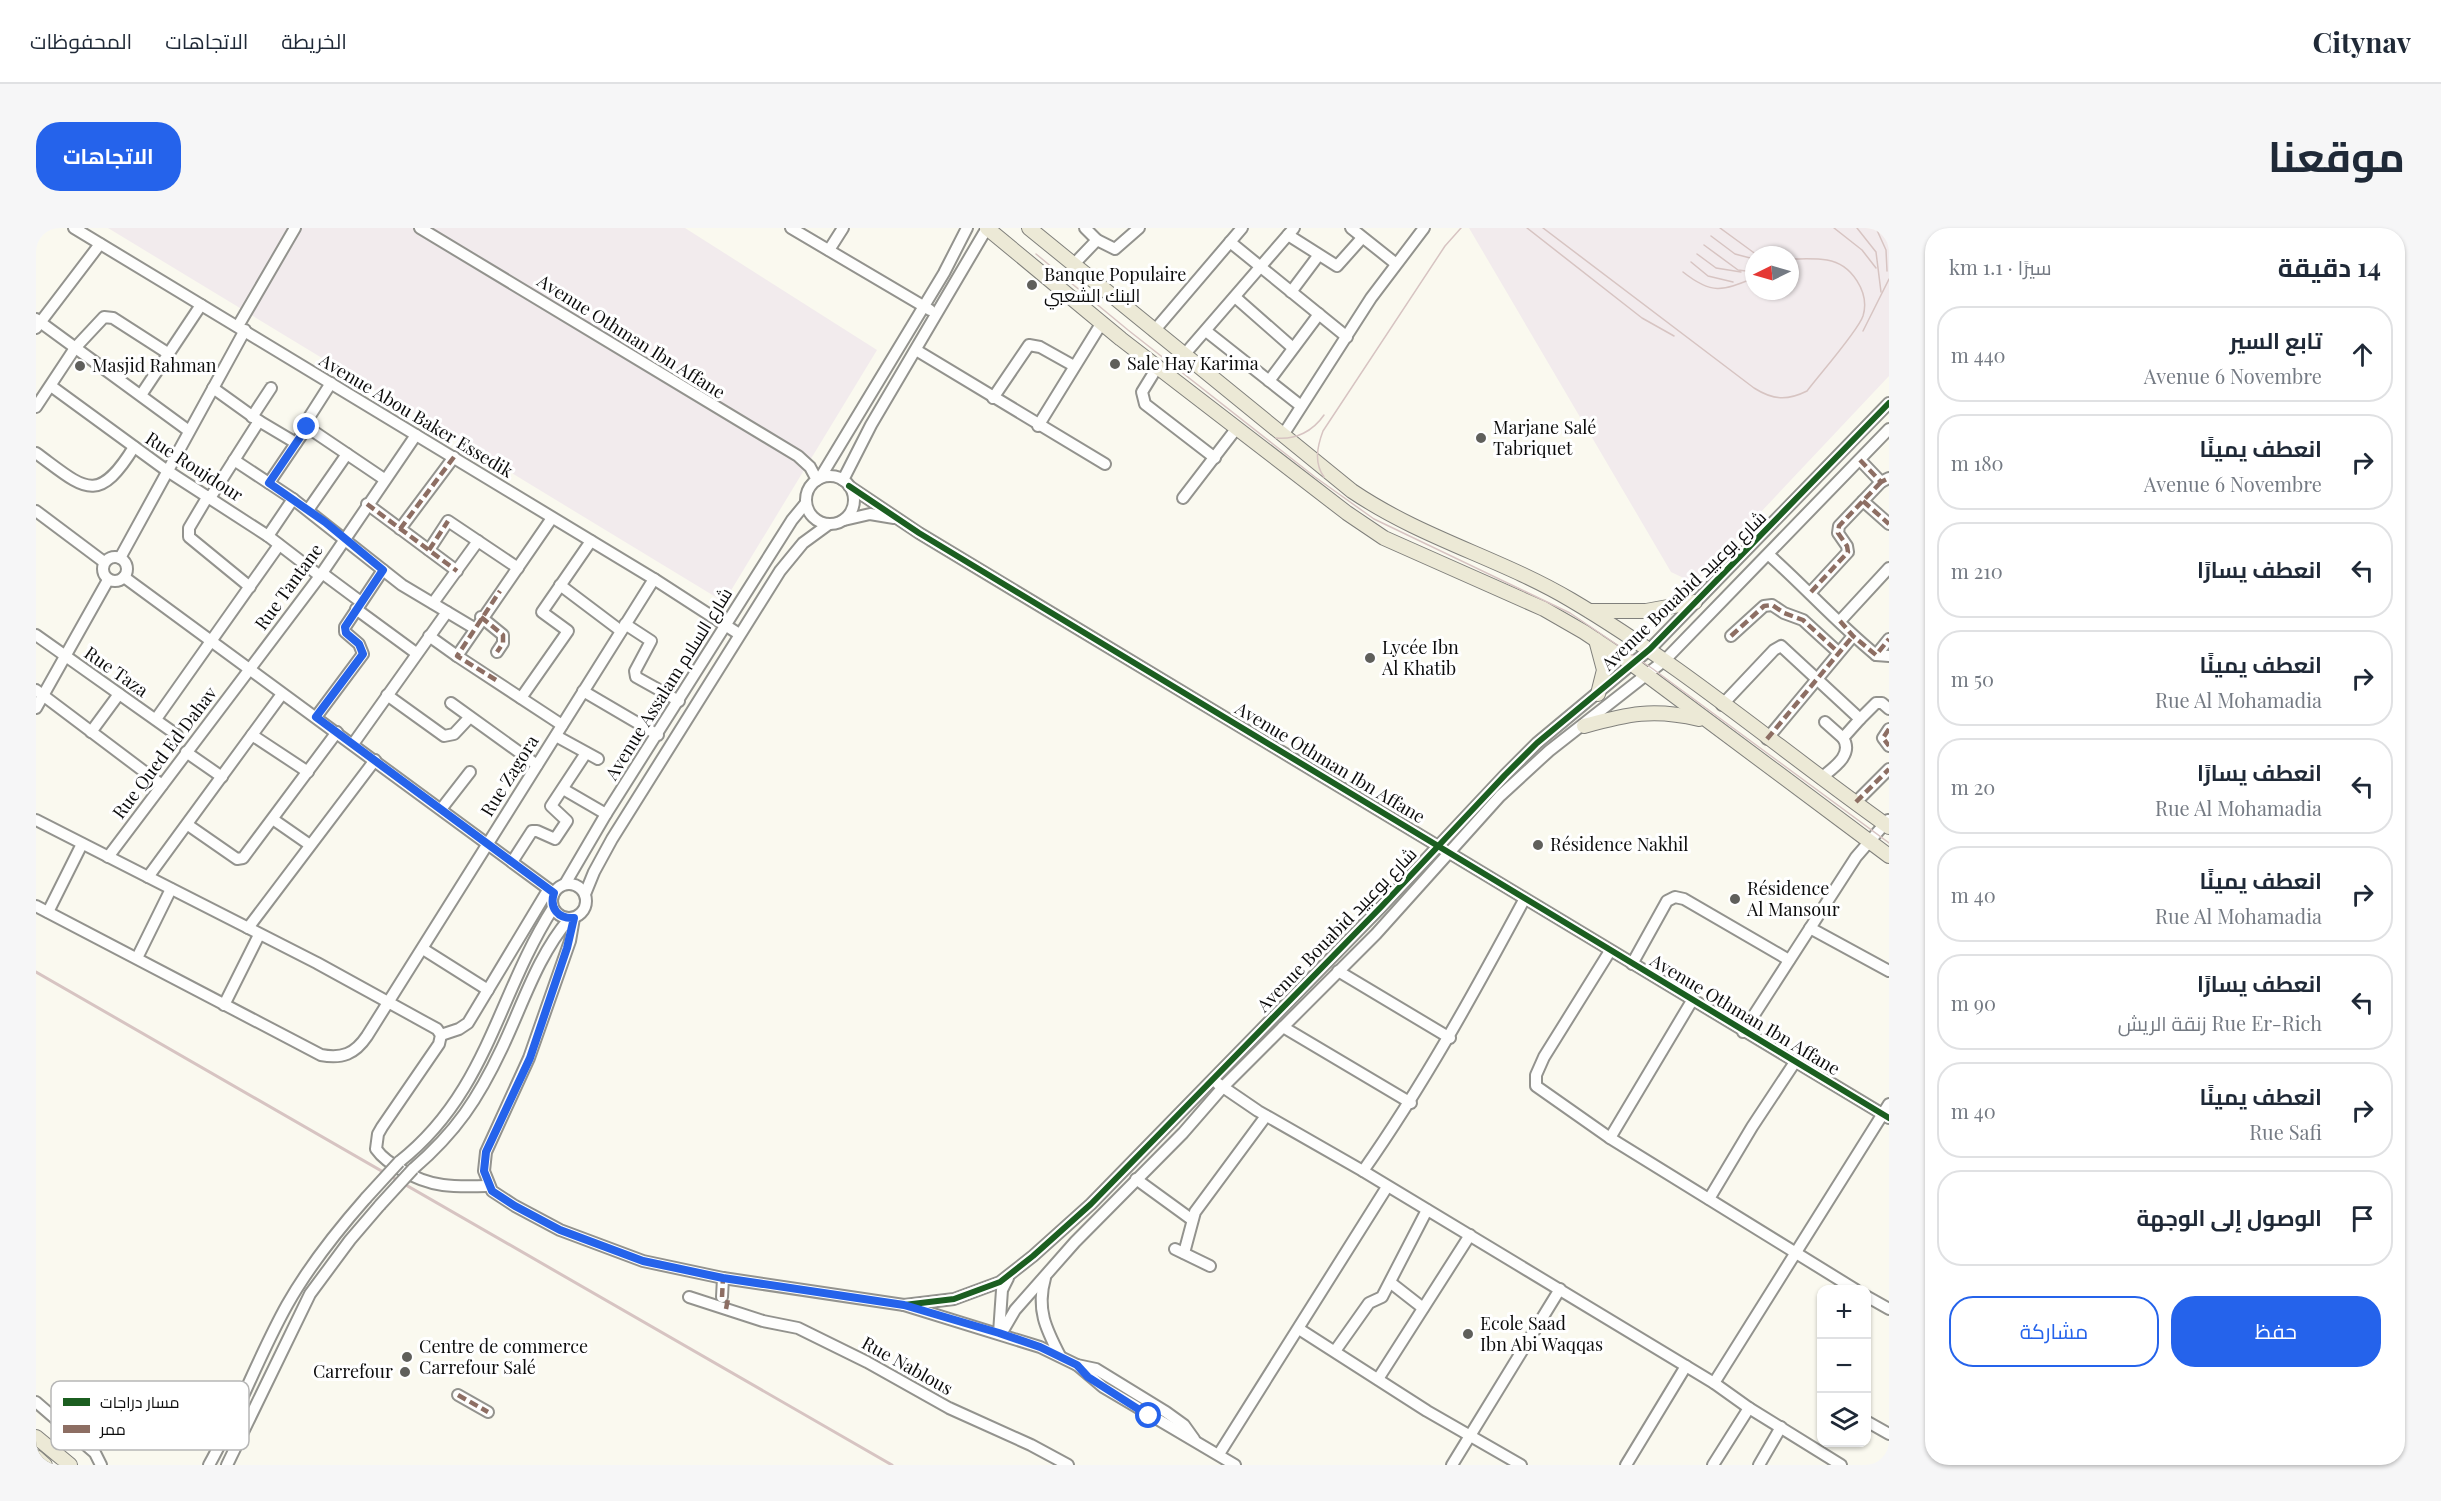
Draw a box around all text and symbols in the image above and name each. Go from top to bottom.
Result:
text: Citynav [2312,23,2411,60]
text: المحفوظات [30,26,132,54]
text: الاتجاهات [165,26,248,54]
text: الخريطة [281,26,347,54]
button: الاتجاهات [36,122,181,191]
text: موقعنا [2268,127,2405,183]
north arrow [1745,246,1799,300]
text: 14 دقيقة [2278,249,2381,284]
text: سيرًا · 1.1 km [1949,253,2052,280]
place label: Banque Populaire البنك الشعبي [1044,262,1186,310]
street label: Avenue Othman Ibn Affane [532,268,730,404]
marker: Banque Populaire البنك الشعبي [1025,278,1039,292]
text: تابع السير [2229,325,2322,355]
icon: ahead [2346,338,2379,371]
text: 440 m [1951,341,2006,368]
street label: Avenue Abou Baker Essedik [314,347,518,483]
place label: Sale Hay Karima [1127,351,1259,375]
place label: Masjid Rahman [92,353,217,377]
marker: Sale Hay Karima [1108,357,1122,371]
marker: Masjid Rahman [73,359,87,373]
text: Avenue 6 Novembre [2144,362,2322,389]
route end [293,413,319,439]
place label: Marjane Salé Tabriquet [1493,415,1596,460]
street label: Rue Roujdour [141,426,248,507]
marker: Marjane Salé Tabriquet [1474,431,1488,445]
text: انعطف يمينًا [2200,433,2322,463]
icon: right [2346,446,2379,479]
text: 180 m [1951,449,2004,476]
text: Avenue 6 Novembre [2144,470,2322,497]
street label: Avenue Bouabid شارع بوعبيد [1595,505,1772,677]
street label: Rue Tantane [249,538,328,634]
text: انعطف يسارًا [2197,554,2322,584]
icon: left [2346,554,2379,587]
text: 210 m [1951,557,2003,584]
street label: Avenue Assalam شارع السلام [599,583,738,785]
place label: Lycée Ibn Al Khatib [1381,635,1459,680]
street label: Rue Taza [80,641,153,702]
text: انعطف يمينًا [2200,649,2322,679]
marker: Lycée Ibn Al Khatib [1363,651,1377,665]
icon: right [2346,662,2379,695]
text: 50 m [1951,665,1994,692]
street label: Rue Qued Ed Dahav [107,681,222,823]
text: Rue Al Mohamadia [2155,686,2322,713]
street label: Avenue Othman Ibn Affane [1230,695,1430,828]
street label: Rue Zagora [475,730,544,821]
text: انعطف يسارًا [2197,757,2322,787]
icon: left [2346,770,2379,803]
text: 20 m [1951,773,1995,800]
text: Rue Al Mohamadia [2155,794,2322,821]
place label: Résidence Nakhil [1550,832,1688,856]
marker: Résidence Nakhil [1531,838,1545,852]
street label: Avenue Bouabid شارع بوعبيد [1250,842,1422,1018]
text: انعطف يمينًا [2200,865,2322,895]
place label: Résidence Al Mansour [1746,876,1840,921]
icon: right [2346,878,2379,911]
text: 40 m [1951,881,1996,908]
marker: Résidence Al Mansour [1728,892,1742,906]
text: Rue Al Mohamadia [2155,902,2322,929]
street label: Avenue Othman Ibn Affane [1645,947,1845,1080]
text: انعطف يسارًا [2197,968,2322,998]
icon: left [2346,986,2379,1019]
text: 90 m [1951,989,1996,1016]
text: Rue Er-Rich زنقة الريش [2118,1009,2322,1036]
text: انعطف يمينًا [2200,1081,2322,1111]
icon: right [2346,1094,2379,1127]
text: 40 m [1951,1097,1996,1124]
text: Rue Safi [2249,1118,2322,1145]
text: الوصول إلى الوجهة [2136,1202,2322,1232]
icon: arrive [2346,1202,2379,1235]
map controls [1817,1285,1871,1447]
button: + [1817,1285,1871,1339]
button: مشاركة [1949,1296,2159,1367]
button: حفظ [2171,1296,2381,1367]
place label: Ecole Saad Ibn Abi Waqqas [1480,1311,1603,1356]
marker: Ecole Saad Ibn Abi Waqqas [1461,1327,1475,1341]
street label: Rue Nablous [858,1330,957,1400]
place label: Centre de commerce Carrefour Salé [419,1334,588,1379]
button: − [1817,1339,1871,1393]
marker: Centre de commerce Carrefour Salé [400,1350,414,1364]
place label: Carrefour [313,1359,393,1383]
marker: Carrefour [398,1365,412,1379]
legend [51,1381,249,1450]
text: مسار دراجات [100,1391,179,1412]
button: layers [1817,1393,1871,1447]
route start [1135,1402,1161,1428]
text: ممر [99,1418,126,1439]

